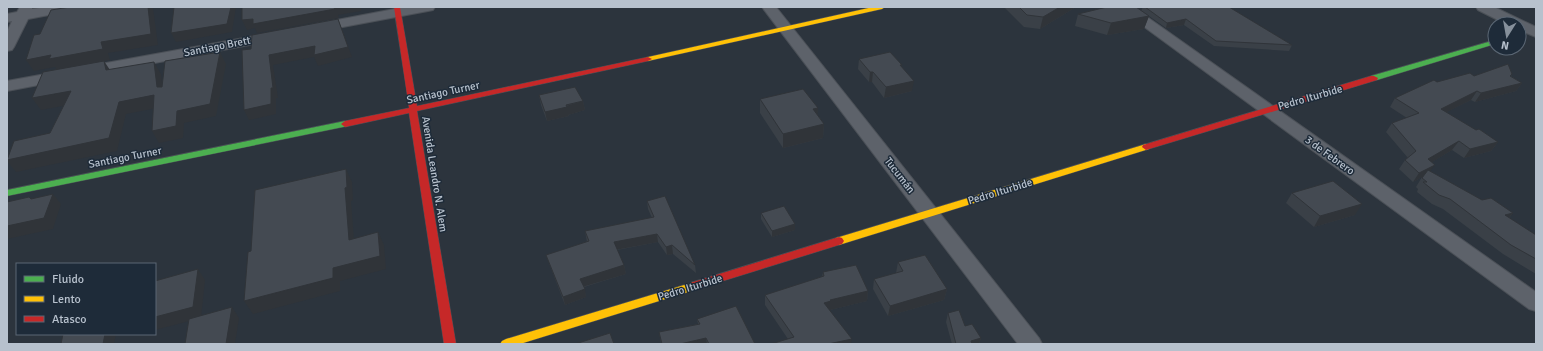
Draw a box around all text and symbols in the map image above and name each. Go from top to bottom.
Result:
north arrow [1487,16,1527,56]
street label: Santiago Brett [183,34,252,59]
text: N [1500,38,1510,52]
street label: Santiago Turner [405,78,481,107]
street label: Pedro Iturbide [1276,82,1344,113]
street label: Avenida Leandro N. Alem [419,115,450,233]
street label: 3 de Febrero [1303,133,1357,178]
street label: Santiago Turner [87,144,163,171]
street label: Tucumán [882,155,918,196]
street label: Pedro Iturbide [966,176,1034,207]
legend [16,263,156,335]
text: Fluido [52,272,84,287]
street label: Pedro Iturbide [656,272,724,303]
text: Lento [52,292,81,307]
text: Atasco [52,312,87,327]

